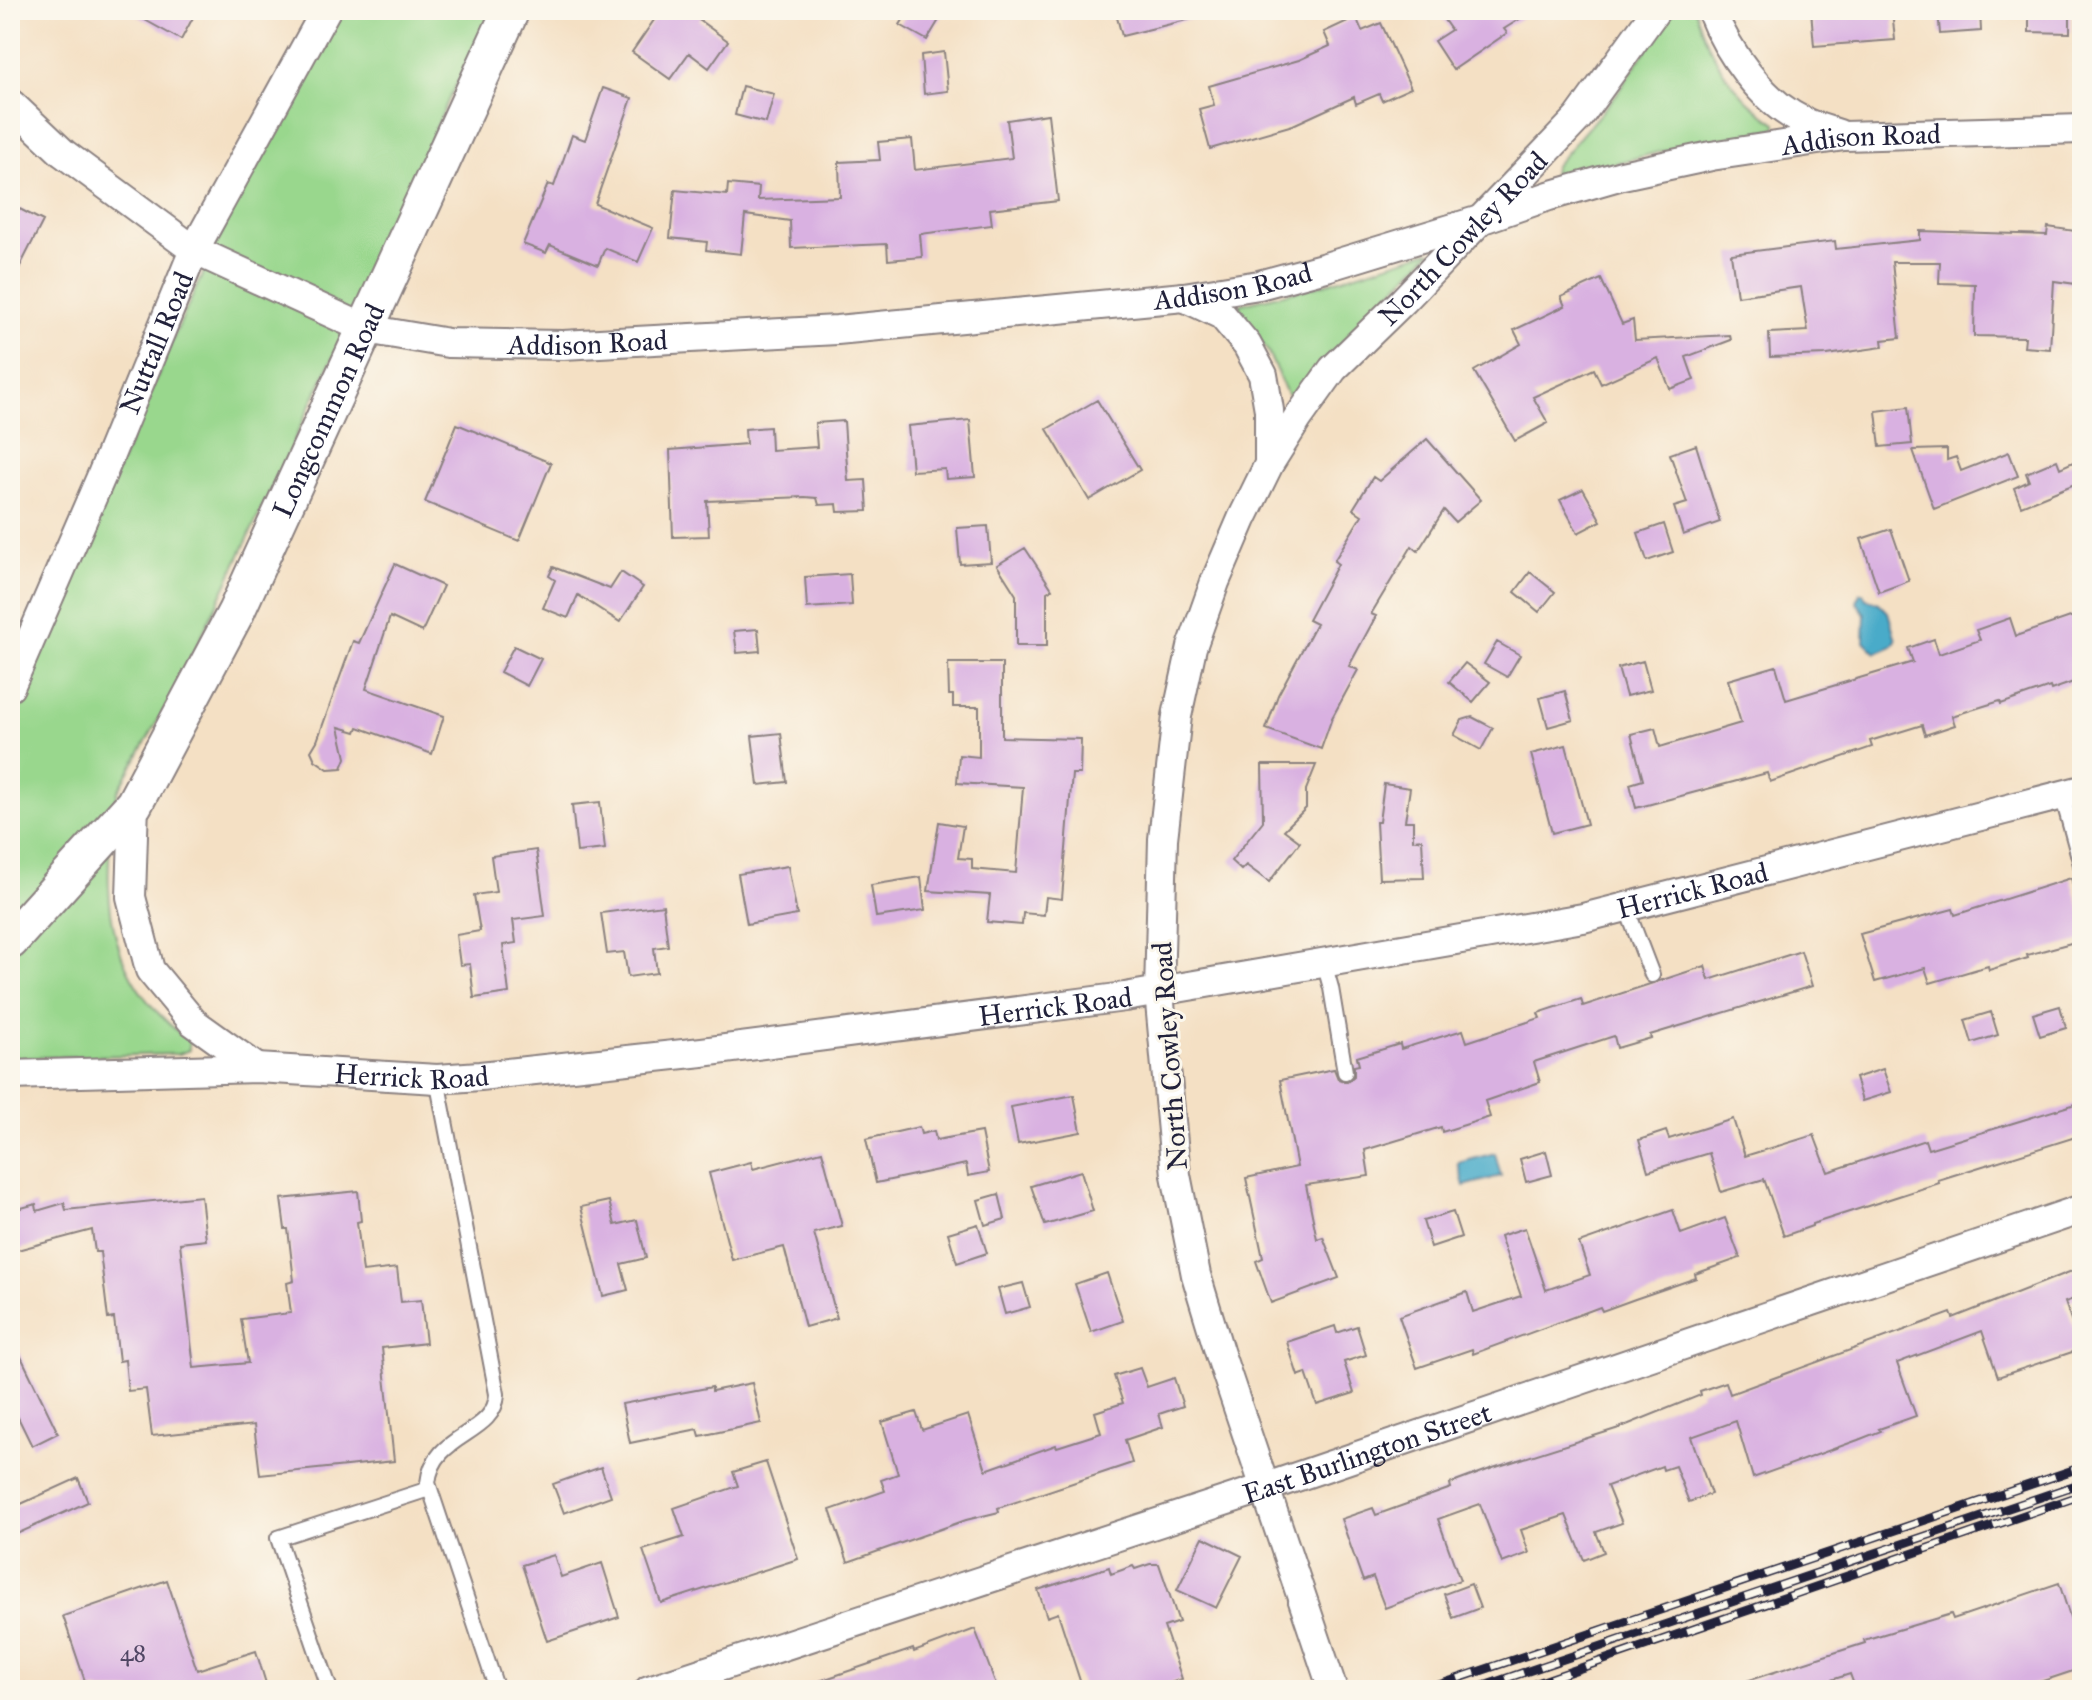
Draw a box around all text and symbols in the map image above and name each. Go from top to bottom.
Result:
street label: Addison Road [1778,116,1941,163]
street label: North Cowley Road [1371,144,1555,333]
street label: Addison Road [1151,255,1316,318]
street label: Nuttall Road [112,266,201,419]
street label: Longcommon Road [265,298,393,523]
street label: Addison Road [506,322,668,363]
street label: Herrick Road [1613,854,1772,927]
street label: North Cowley Road [1144,941,1195,1171]
street label: Herrick Road [976,979,1134,1034]
street label: Herrick Road [333,1056,491,1097]
street label: East Burlington Street [1238,1395,1496,1512]
house number: 48 [120,1638,146,1668]

